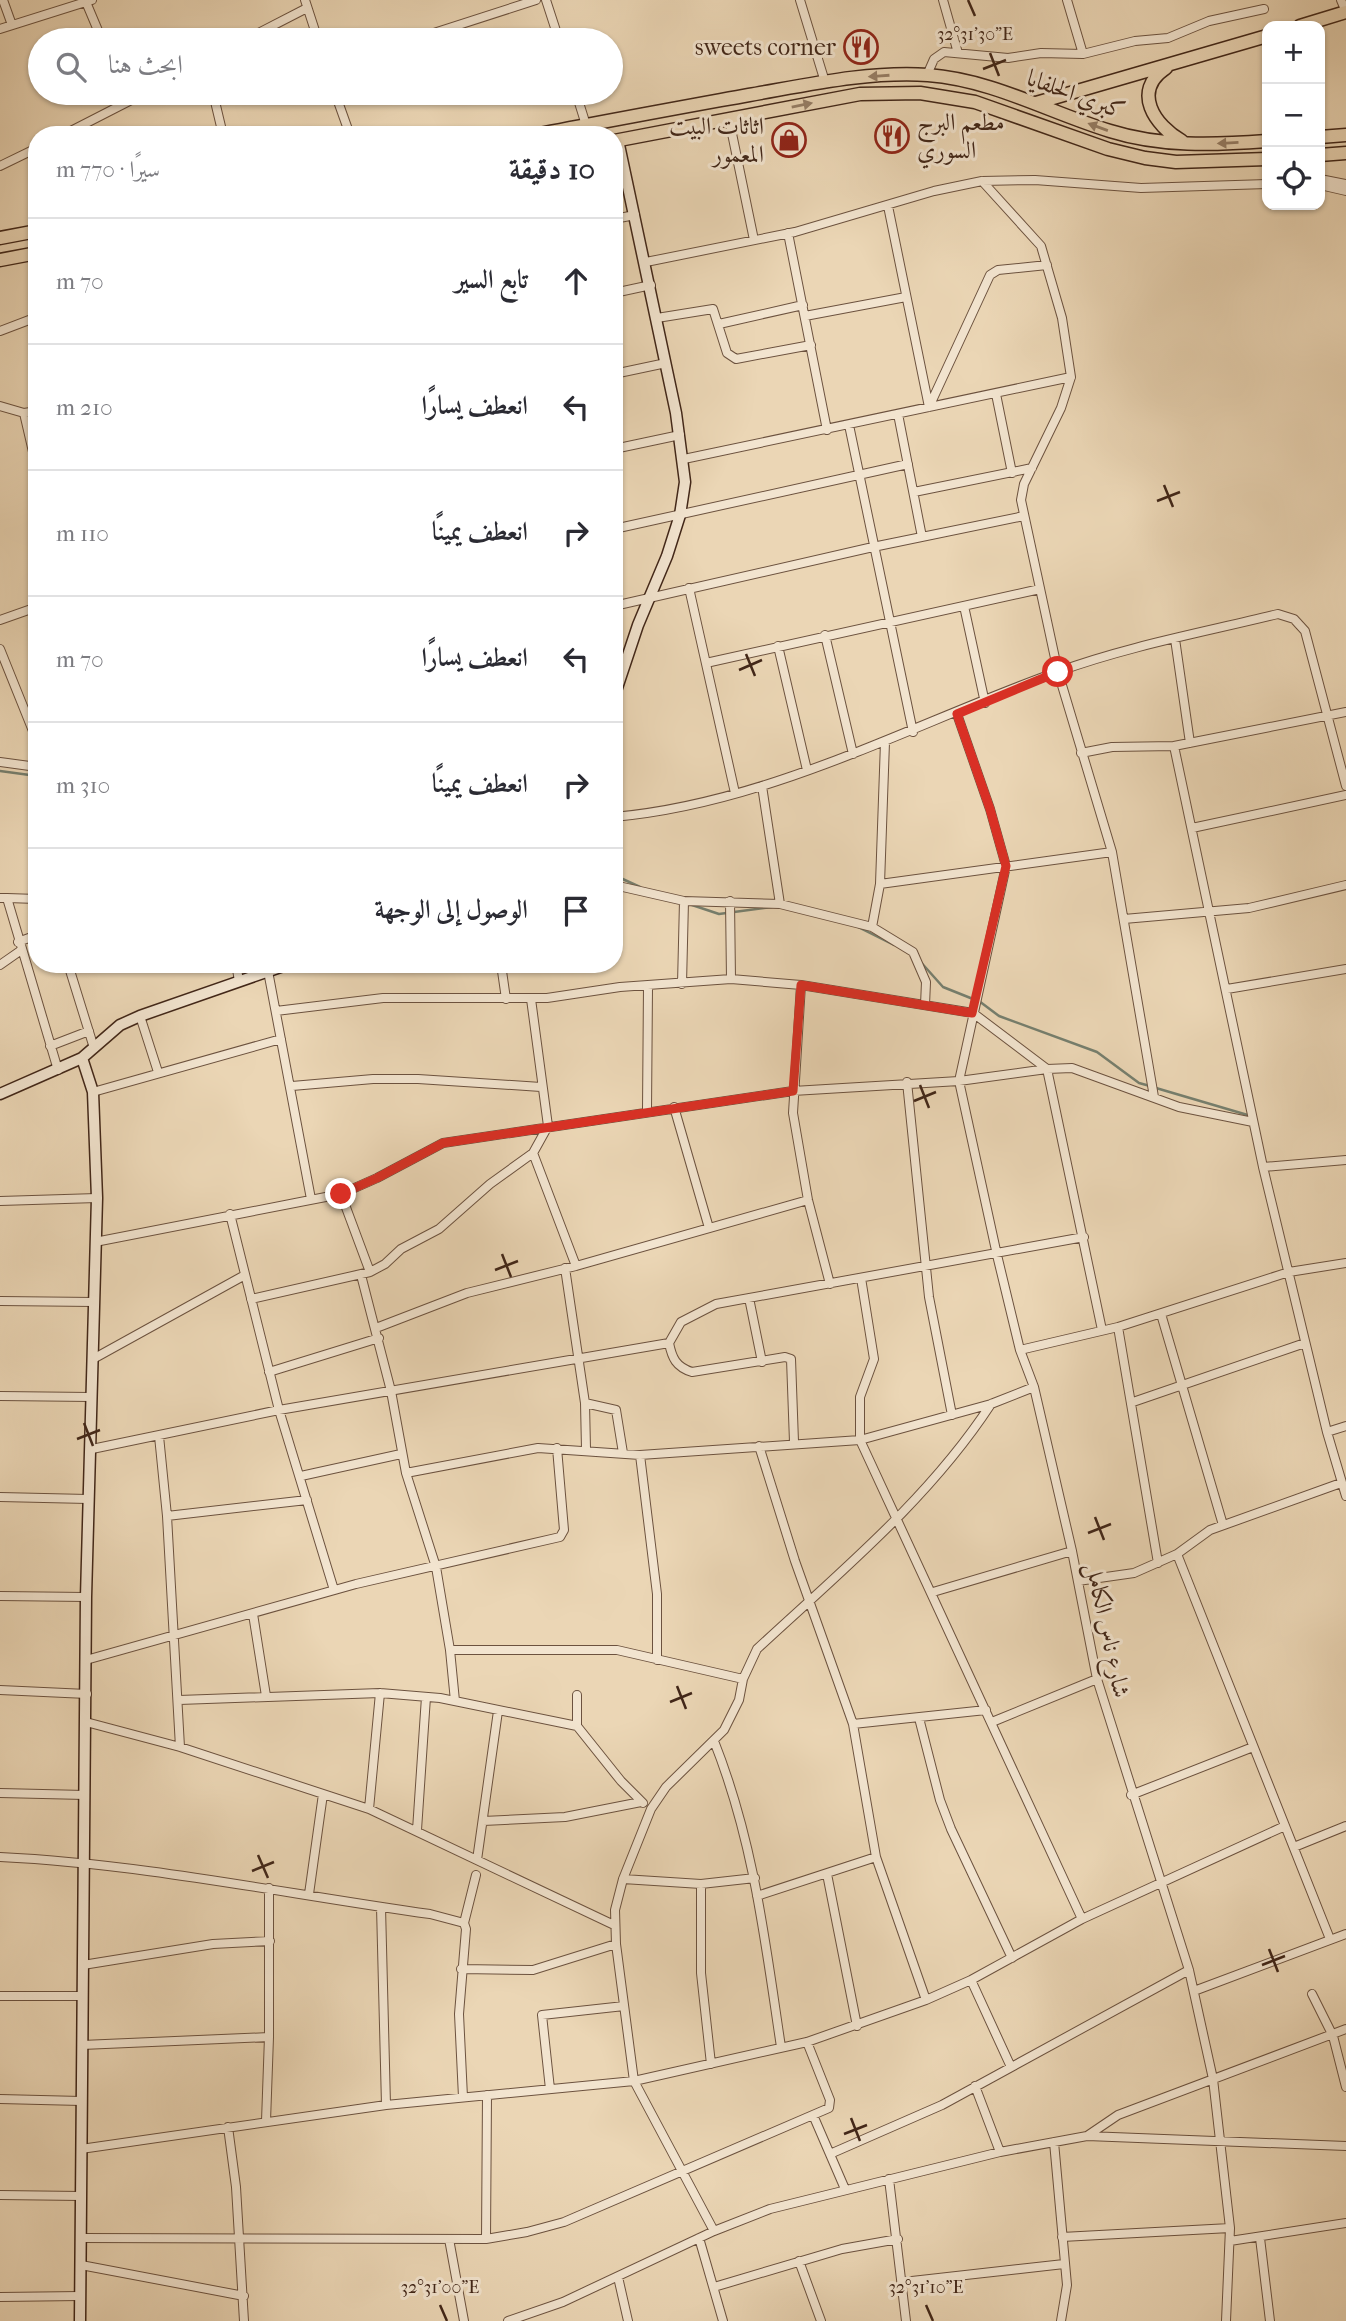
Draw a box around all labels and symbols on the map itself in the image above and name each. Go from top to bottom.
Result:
text: 32°31'30"E [937,24,1013,45]
restaurant icon: sweets corner [842,28,880,66]
place label: sweets corner [695,33,837,61]
street label: كبري الحلفايا [1021,63,1129,129]
one-way arrow [868,71,890,82]
one-way arrow [791,99,813,110]
place label: مطعم البرج السوري [917,108,1004,169]
place label: اثاثات البيت المعمور [669,112,764,169]
restaurant icon: مطعم البرج السوري [873,117,911,155]
shop icon: اثاثات البيت المعمور [770,121,808,159]
one-way arrow [1087,121,1108,132]
one-way arrow [1217,138,1239,149]
route start [1042,656,1073,687]
route end [325,1178,356,1209]
street label: شارع ناس الكامل [1074,1560,1136,1701]
text: 32°31'00"E [401,2277,479,2298]
text: 32°31'10"E [888,2277,964,2298]

